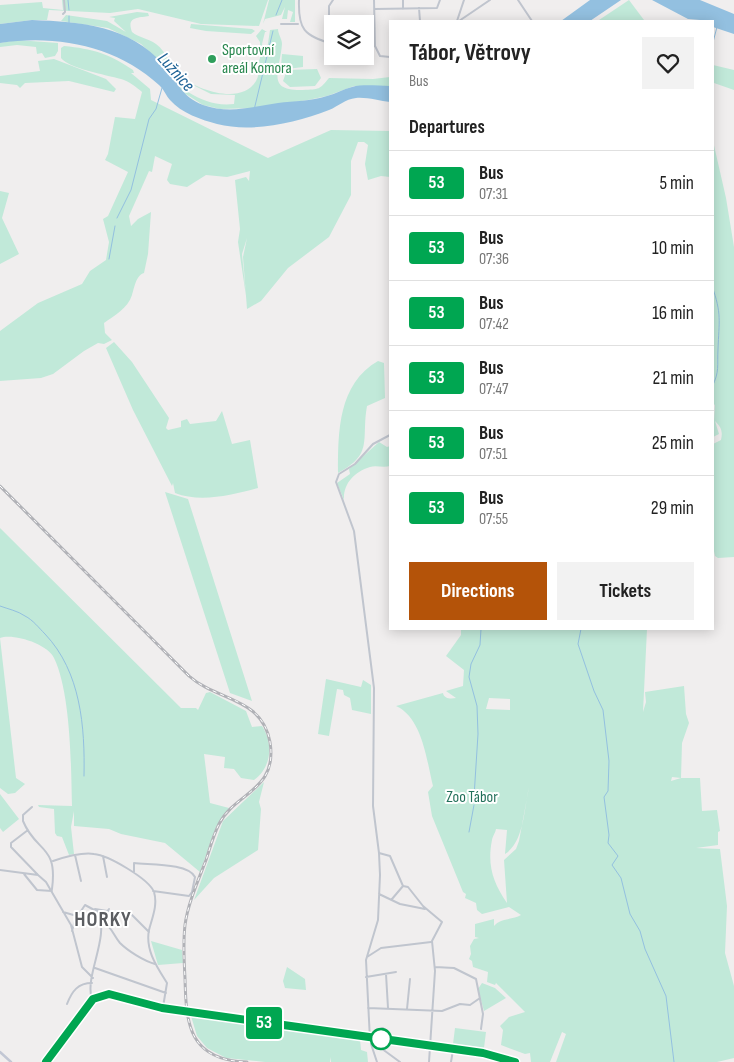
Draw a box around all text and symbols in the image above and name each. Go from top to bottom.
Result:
map controls [324,15,374,65]
button: layers [324,15,374,65]
button: heart [642,37,694,89]
text: Tábor, Větrovy [409,38,531,67]
place label: Sportovní areál Komora [222,41,292,78]
water label: Lužnice [153,48,199,96]
marker: Sportovní areál Komora [206,53,218,65]
text: Bus [409,72,429,91]
text: Departures [409,116,485,139]
text: Bus [479,162,504,185]
text: 53 [429,172,444,193]
text: 5 min [659,172,694,195]
text: 07:31 [479,185,508,204]
text: Bus [479,227,504,250]
text: 53 [429,237,444,258]
text: 10 min [652,237,694,260]
text: 07:36 [479,250,509,269]
text: Bus [479,292,504,315]
text: 53 [429,302,444,323]
text: 16 min [652,302,694,325]
text: 07:42 [479,315,509,334]
text: Bus [479,357,504,380]
text: 53 [429,367,444,388]
text: 21 min [653,367,694,390]
text: 07:47 [479,380,508,399]
text: Bus [479,422,504,445]
text: 53 [429,432,444,453]
text: 25 min [652,432,694,455]
text: 07:51 [479,445,507,464]
text: Bus [479,487,504,510]
text: 53 [429,497,444,518]
text: 29 min [651,497,694,520]
text: 07:55 [479,510,508,529]
button: Directions [409,562,547,620]
button: Tickets [557,562,694,620]
park label: Zoo Tábor [446,788,498,807]
district label: HORKY [74,907,132,932]
line badge: 53 [242,1007,286,1039]
text: 53 [256,1012,272,1033]
unlabelled marker [370,1028,392,1050]

